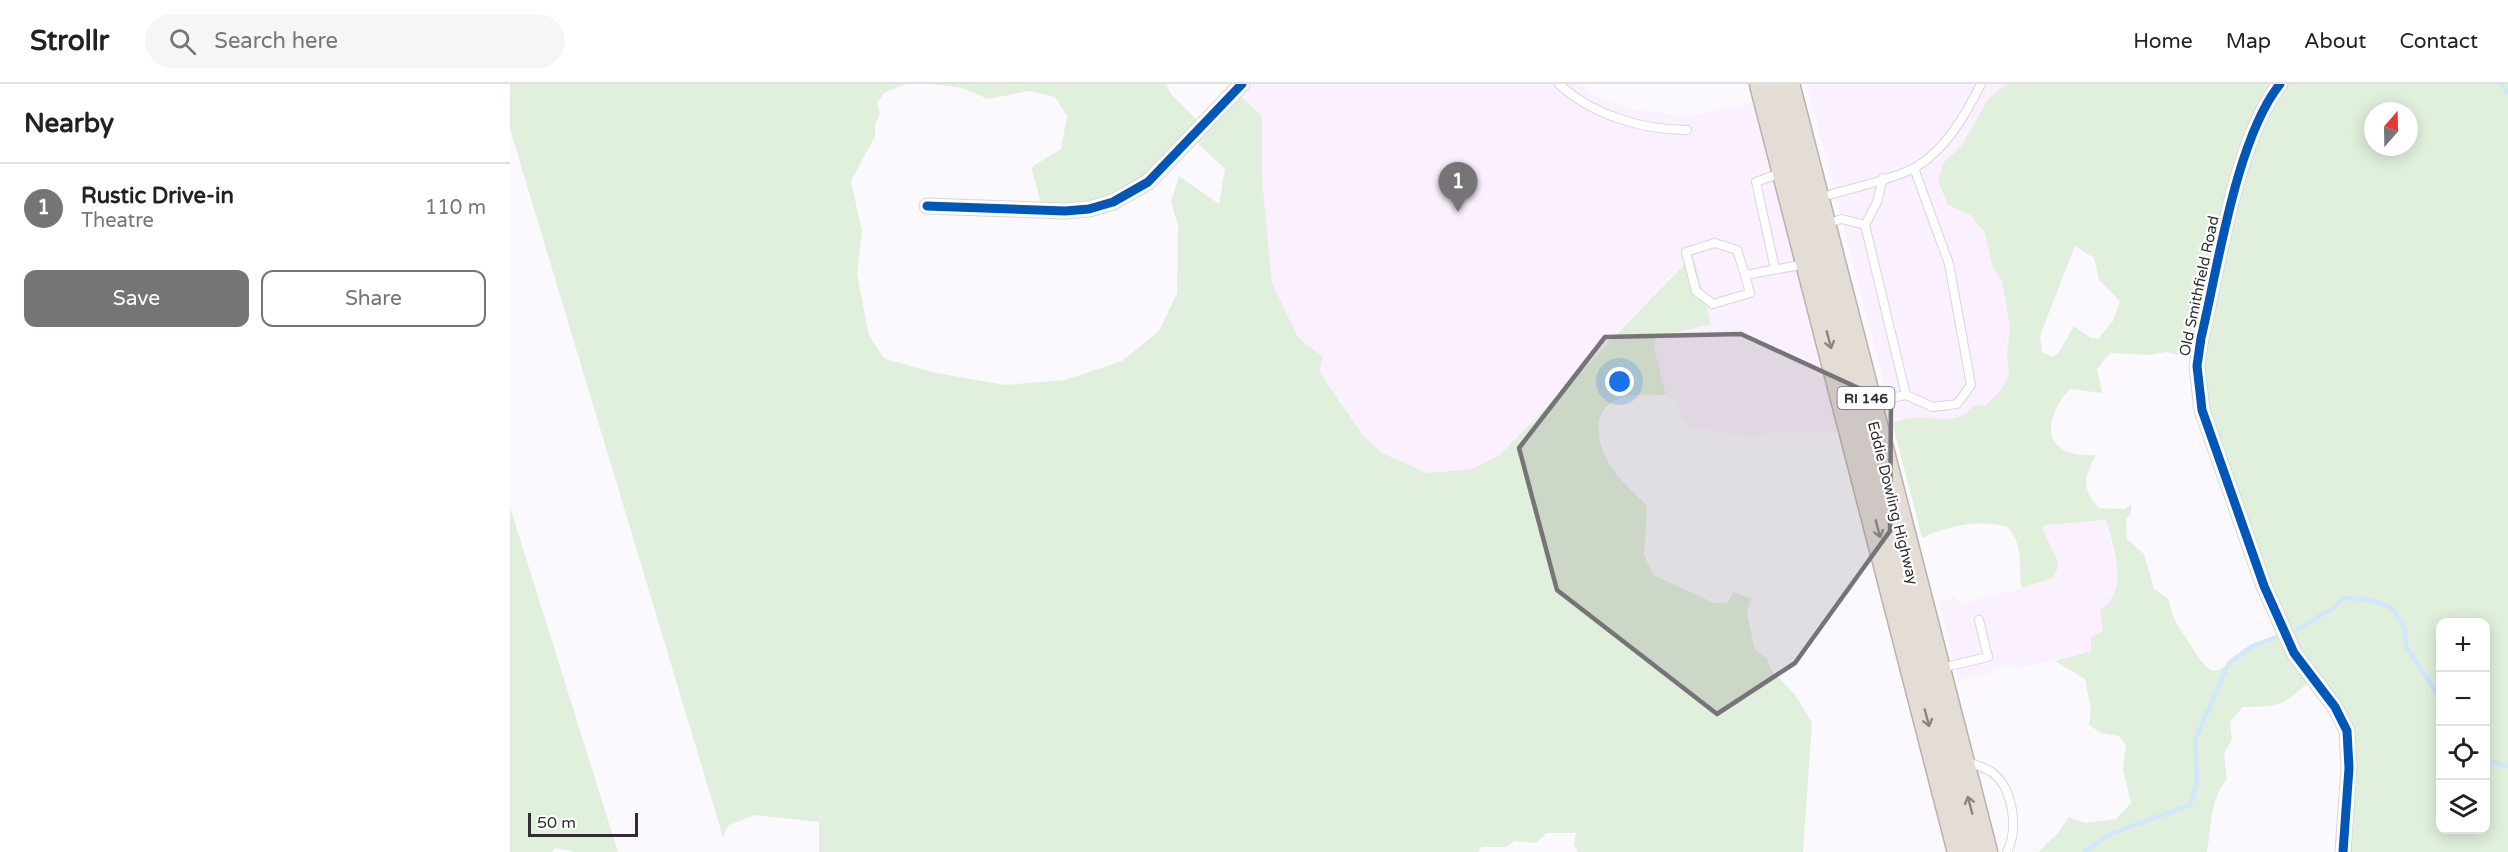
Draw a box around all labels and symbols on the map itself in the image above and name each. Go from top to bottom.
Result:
north arrow [2364,102,2418,156]
pin: 1 [1438,162,1478,212]
street label: Old Smithfield Road [2175,214,2223,358]
one-way arrow [1823,330,1835,349]
your location [1605,367,1634,396]
road number: RI 146 [1838,387,1894,409]
street label: Eddie Dowling Highway [1864,419,1922,587]
one-way arrow [1872,519,1884,538]
one-way arrow [1921,708,1933,727]
one-way arrow [1964,795,1976,814]
scale bar [528,810,638,838]

